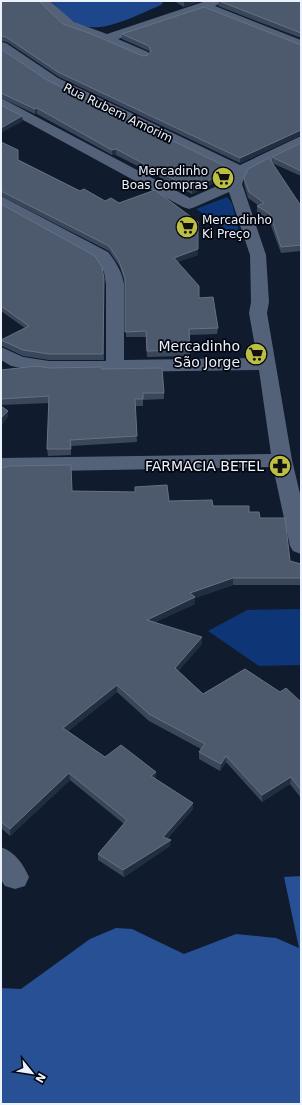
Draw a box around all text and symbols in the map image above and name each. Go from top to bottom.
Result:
street label: Rua Rubem Amorim [61,80,175,146]
place label: Mercadinho Boas Compras [121,164,208,192]
supermarket icon: Mercadinho Boas Compras [210,165,236,191]
place label: Mercadinho Ki Preço [202,213,272,241]
supermarket icon: Mercadinho Ki Preço [174,214,200,240]
place label: Mercadinho São Jorge [158,338,240,370]
supermarket icon: Mercadinho São Jorge [243,341,269,367]
pharmacy icon: FARMACIA BETEL [267,453,293,479]
place label: FARMACIA BETEL [145,458,264,474]
north arrow [12,1053,52,1093]
text: N [32,1071,48,1085]

